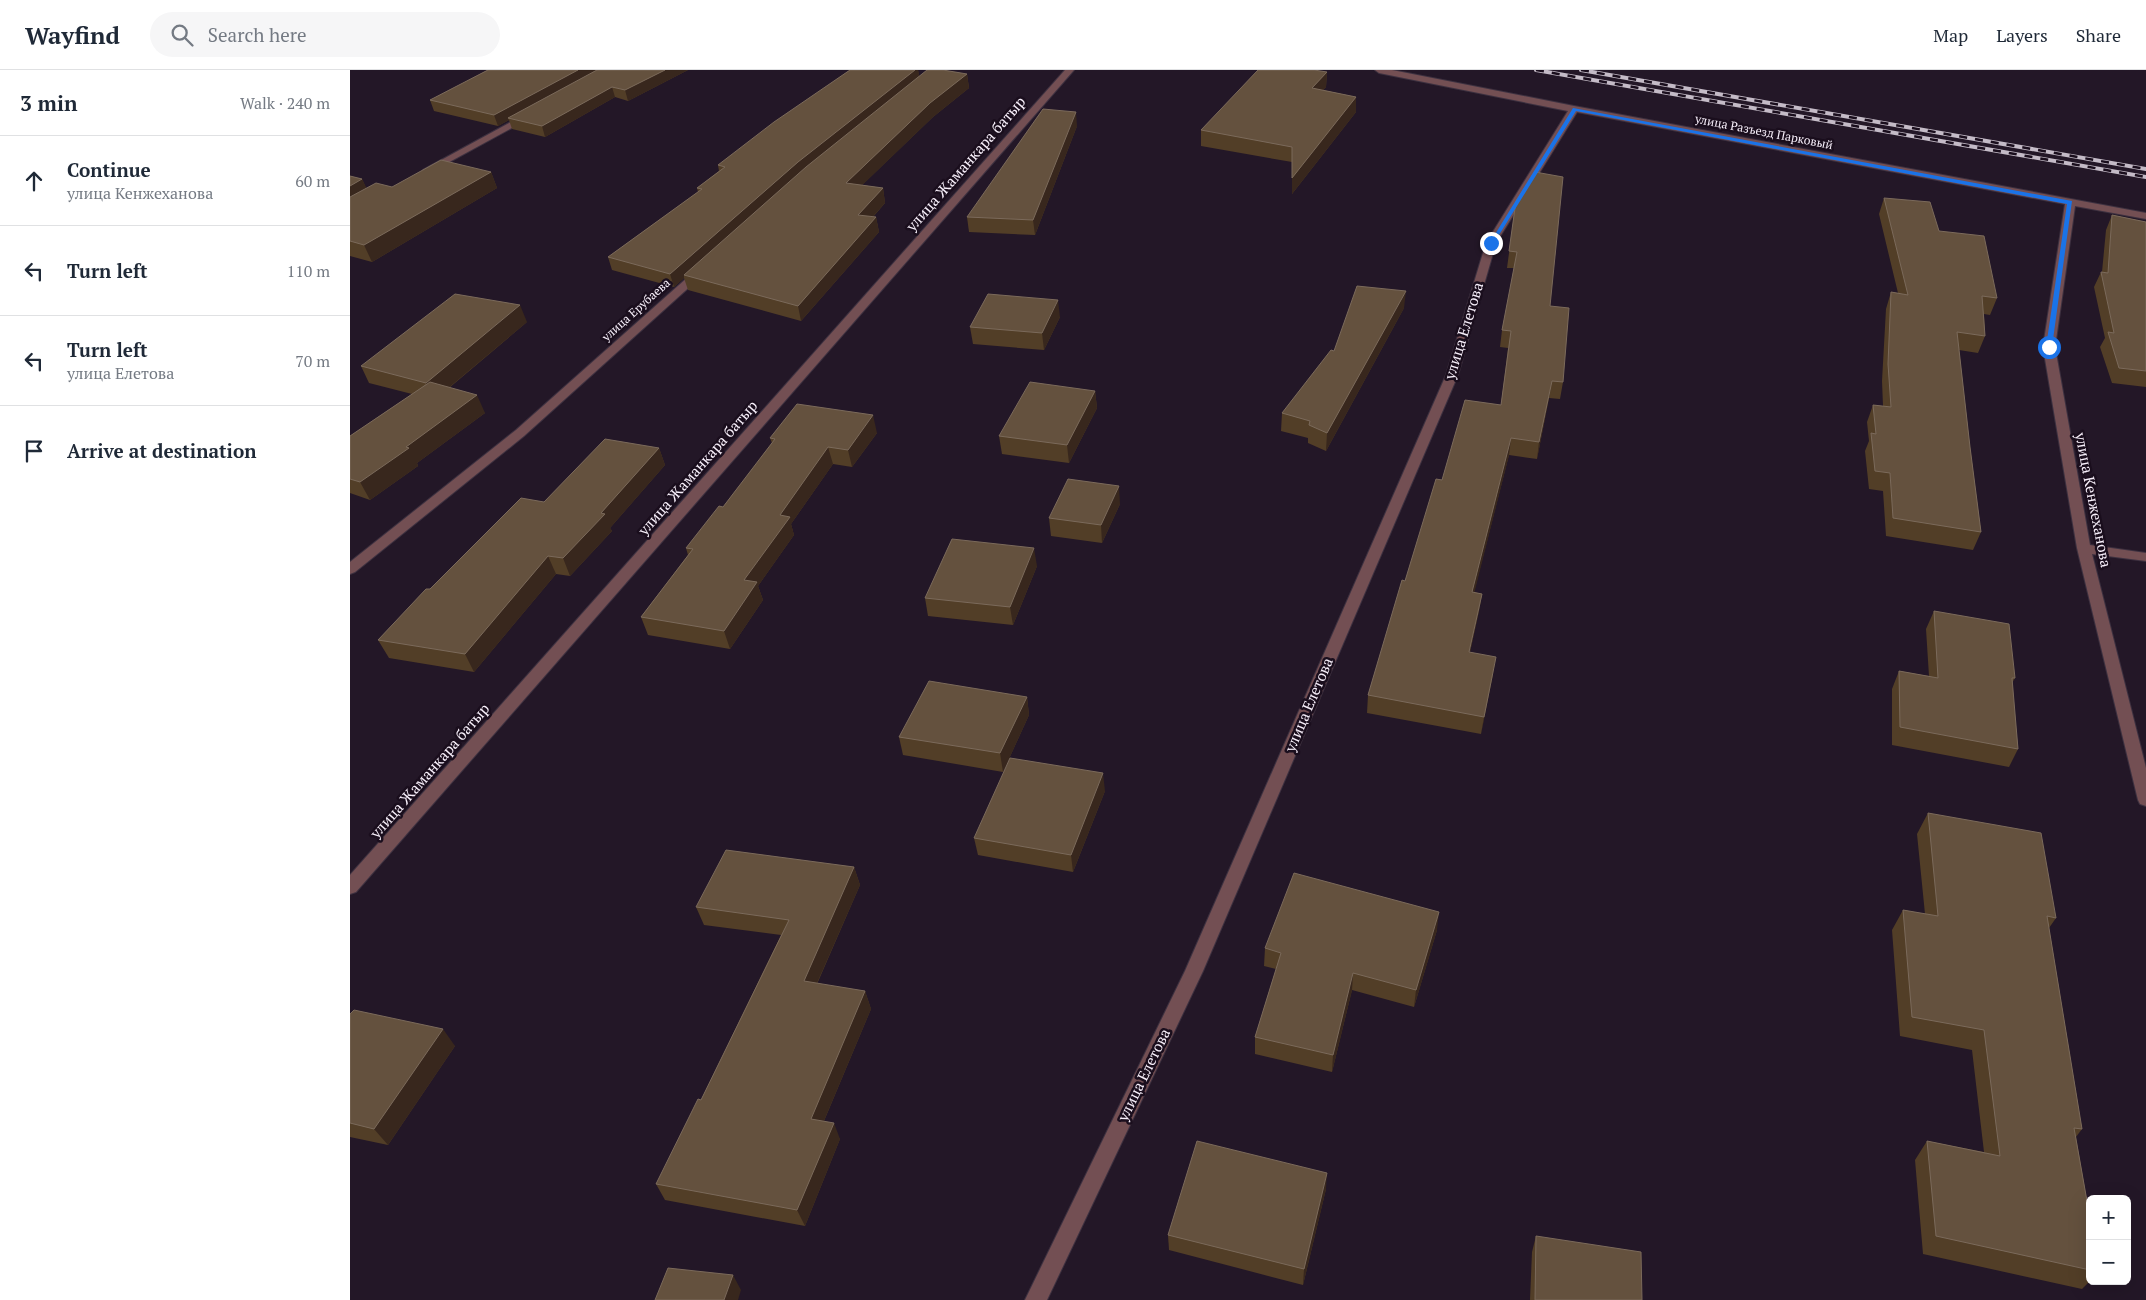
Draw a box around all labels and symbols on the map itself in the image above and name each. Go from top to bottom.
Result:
street label: улица Жаманкара батыр [900,92,1029,236]
street label: улица Разъезд Парковый [1693,111,1834,152]
route end [1480,232,1503,255]
street label: улица Ерубаева [598,275,673,345]
street label: улица Елетова [1438,279,1487,383]
route start [2038,336,2061,359]
street label: улица Жаманкара батыр [632,396,761,540]
street label: улица Кенжеханова [2071,430,2117,569]
street label: улица Елетова [1279,654,1337,756]
street label: улица Жаманкара батыр [364,699,493,843]
street label: улица Елетова [1112,1025,1174,1125]

